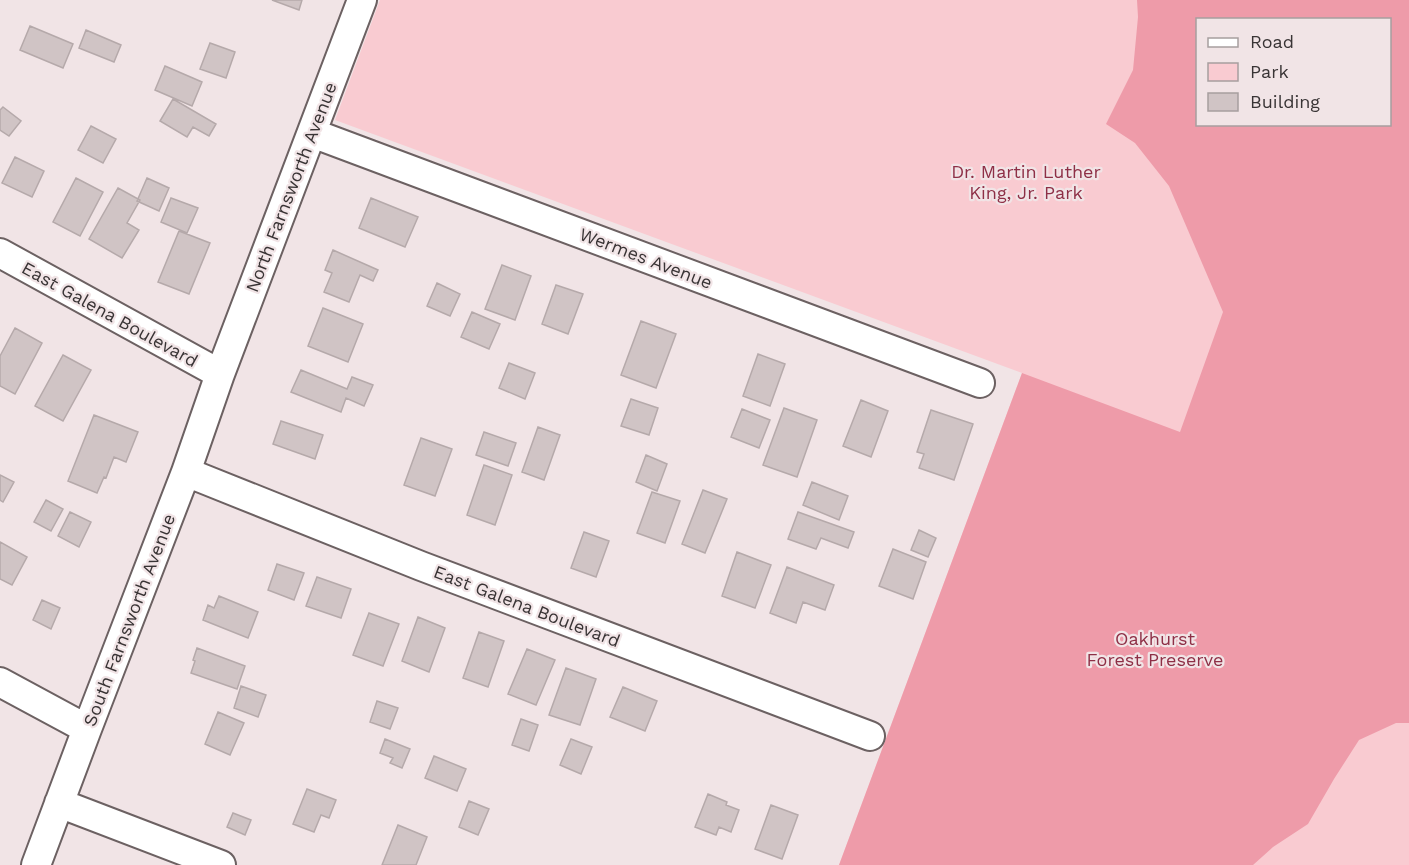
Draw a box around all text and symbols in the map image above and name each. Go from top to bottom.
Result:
legend [1196,18,1391,126]
text: Road [1250,31,1294,52]
text: Park [1250,61,1289,82]
street label: North Farnsworth Avenue [241,79,341,295]
text: Building [1250,91,1320,112]
park label: Dr. Martin Luther King, Jr. Park [951,161,1101,203]
street label: Wermes Avenue [577,223,715,293]
street label: East Galena Boulevard [18,257,202,371]
street label: South Farnsworth Avenue [79,511,179,729]
street label: East Galena Boulevard [431,561,623,651]
park label: Oakhurst Forest Preserve [1087,628,1223,670]

